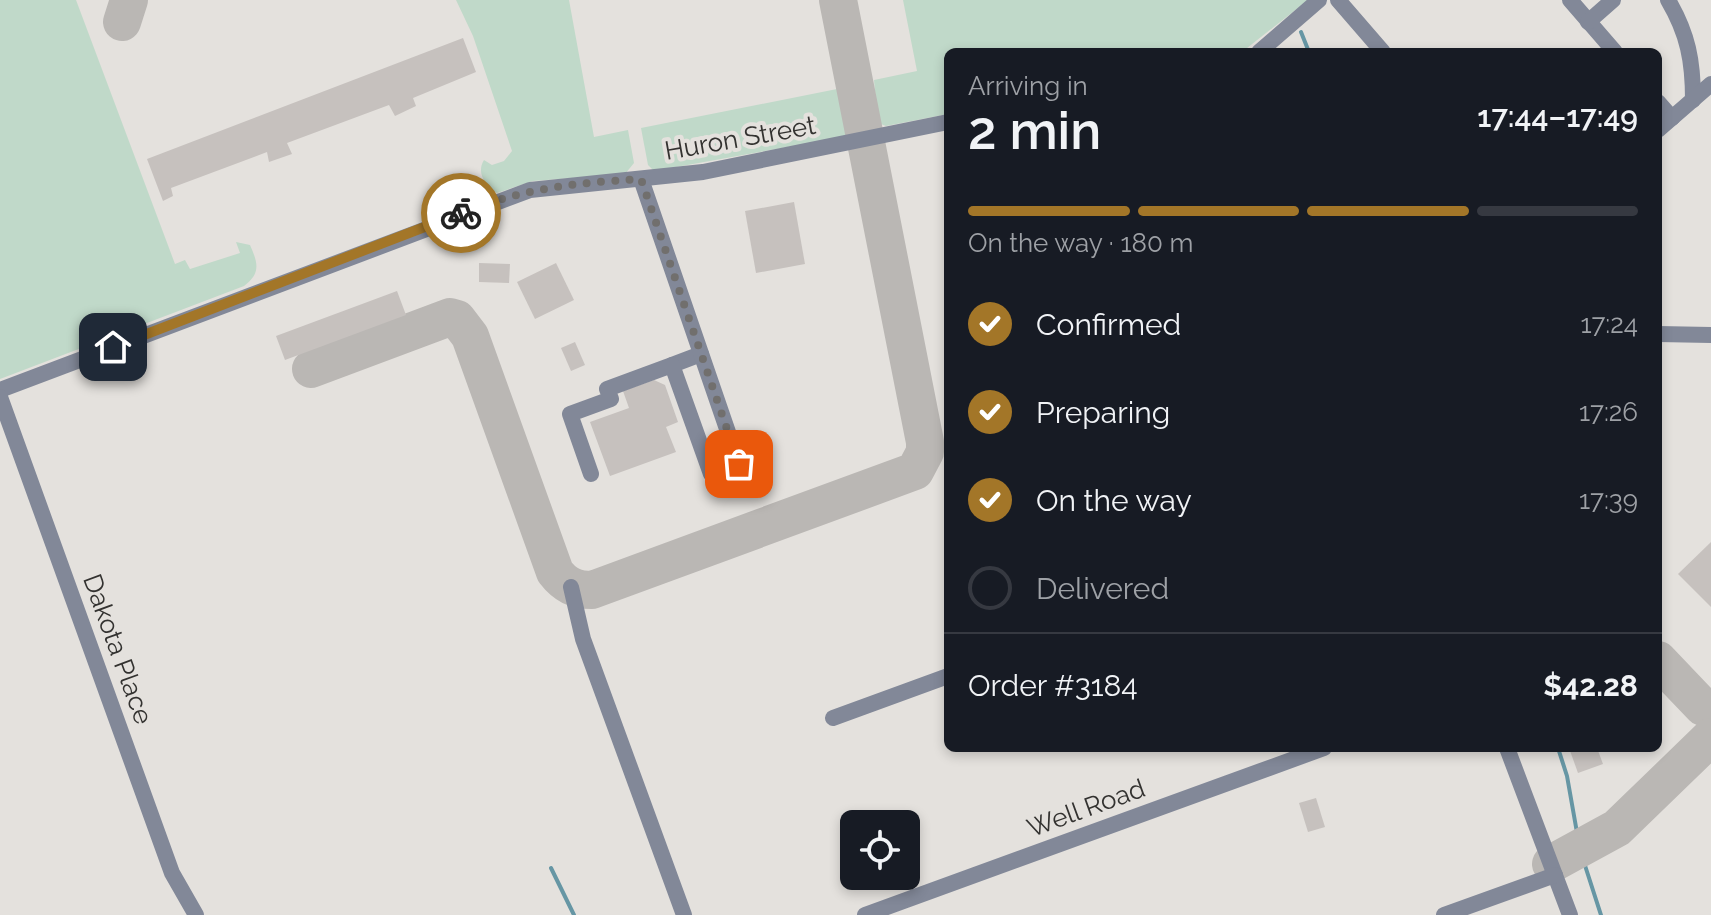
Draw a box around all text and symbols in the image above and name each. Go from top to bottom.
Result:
text: Arriving in [968,71,1088,101]
text: 17:44–17:49 [1477,99,1638,134]
text: 2 min [968,100,1101,161]
street label: Huron Street [662,110,818,166]
courier [421,173,501,253]
icon: bike [439,191,483,235]
text: On the way · 180 m [968,228,1193,258]
icon: check [968,302,1012,346]
text: Confirmed [1036,307,1181,342]
text: 17:24 [1580,309,1638,339]
pin [79,313,147,381]
icon: home [91,325,135,369]
icon: check [968,390,1012,434]
text: Preparing [1036,395,1170,430]
text: 17:26 [1579,397,1638,427]
pin [705,430,773,498]
icon: bag [717,442,761,486]
icon: check [968,478,1012,522]
text: On the way [1036,483,1192,518]
text: 17:39 [1579,485,1638,515]
street label: Dakota Place [77,570,159,728]
text: Delivered [1036,571,1169,606]
text: Order #3184 [968,668,1138,703]
text: $42.28 [1543,668,1638,703]
street label: Well Road [1023,773,1149,843]
map controls [840,810,920,890]
button: locate [840,810,920,890]

